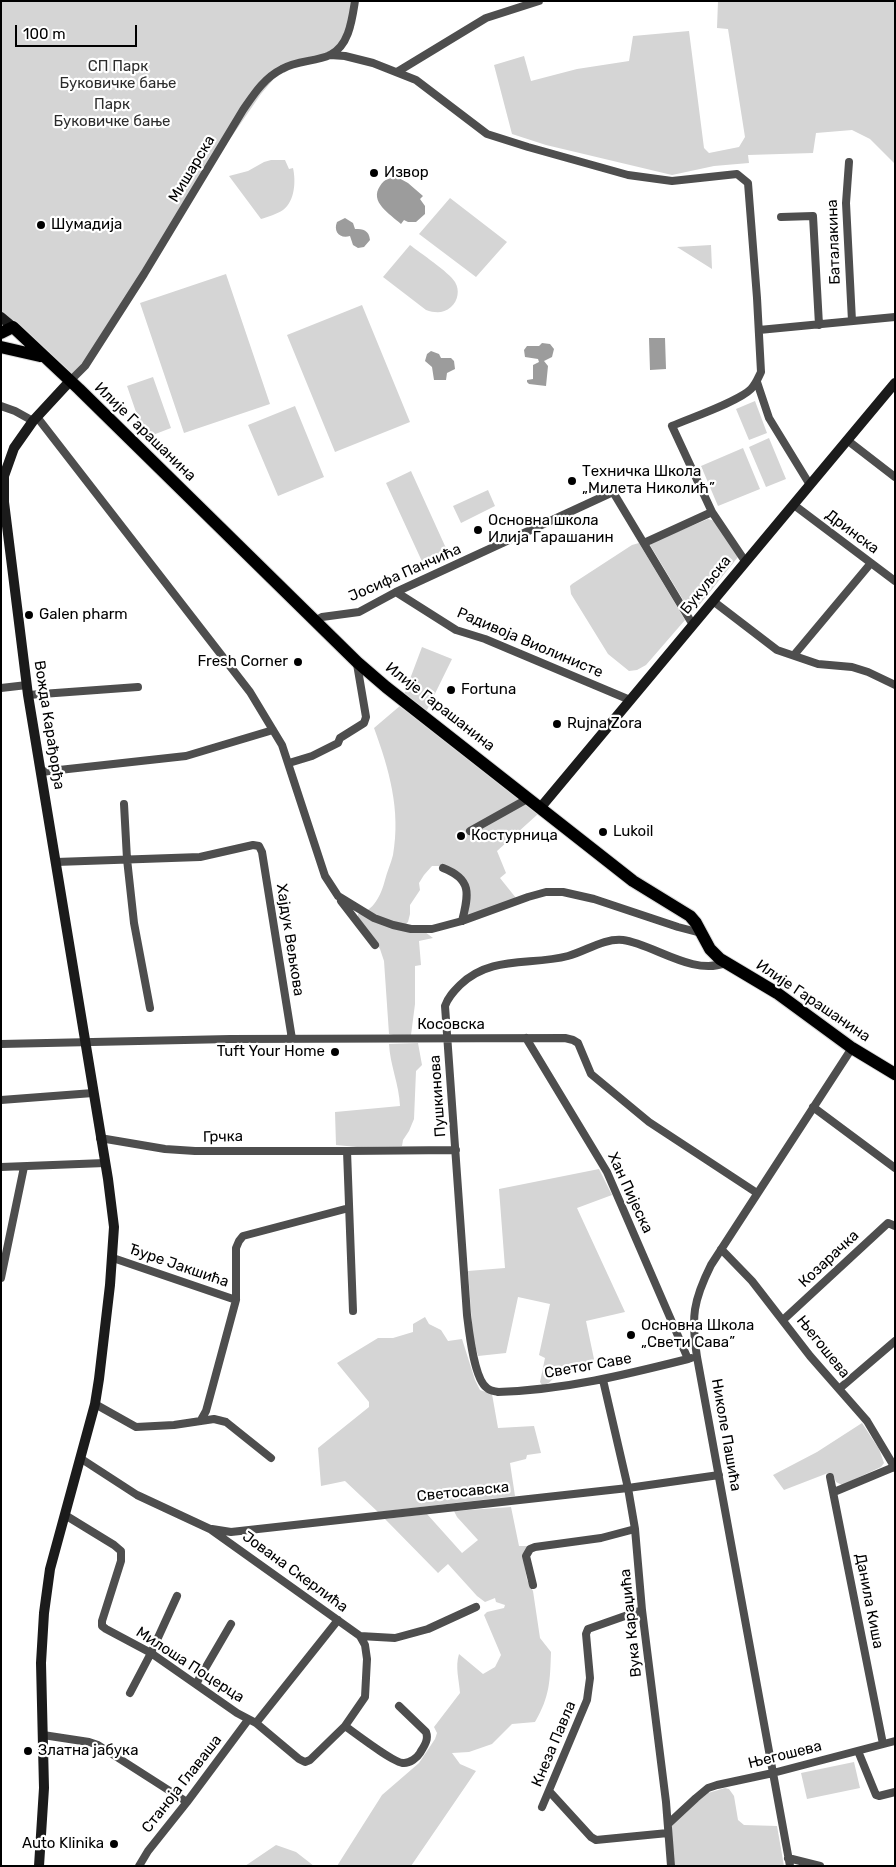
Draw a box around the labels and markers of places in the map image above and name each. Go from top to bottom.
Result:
place label: Извор [384,164,429,182]
marker: Извор [368,167,380,179]
place label: Шумадија [51,216,122,234]
marker: Шумадија [35,219,47,231]
place label: Техничка Школа „Милета Николић” [582,463,715,498]
marker: Техничка Школа „Милета Николић” [566,475,578,487]
place label: Основна школа Илија Гарашанин [488,512,614,547]
marker: Основна школа Илија Гарашанин [472,524,484,536]
place label: Galen pharm [39,606,128,624]
marker: Galen pharm [23,609,35,621]
place label: Fresh Corner [198,653,288,671]
marker: Fresh Corner [292,656,304,668]
place label: Fortuna [461,681,516,699]
marker: Fortuna [445,684,457,696]
place label: Rujna Zora [567,715,642,733]
marker: Rujna Zora [551,718,563,730]
place label: Lukoil [613,823,653,841]
marker: Lukoil [597,826,609,838]
place label: Костурница [471,827,558,845]
marker: Костурница [455,830,467,842]
place label: Tuft Your Home [217,1043,325,1061]
marker: Tuft Your Home [329,1046,341,1058]
place label: Основна Школа „Свети Сава” [641,1317,754,1352]
marker: Основна Школа „Свети Сава” [625,1329,637,1341]
place label: Златна јабука [38,1742,138,1760]
marker: Златна јабука [22,1745,34,1757]
place label: Auto Klinika [22,1835,104,1853]
marker: Auto Klinika [108,1838,120,1850]

